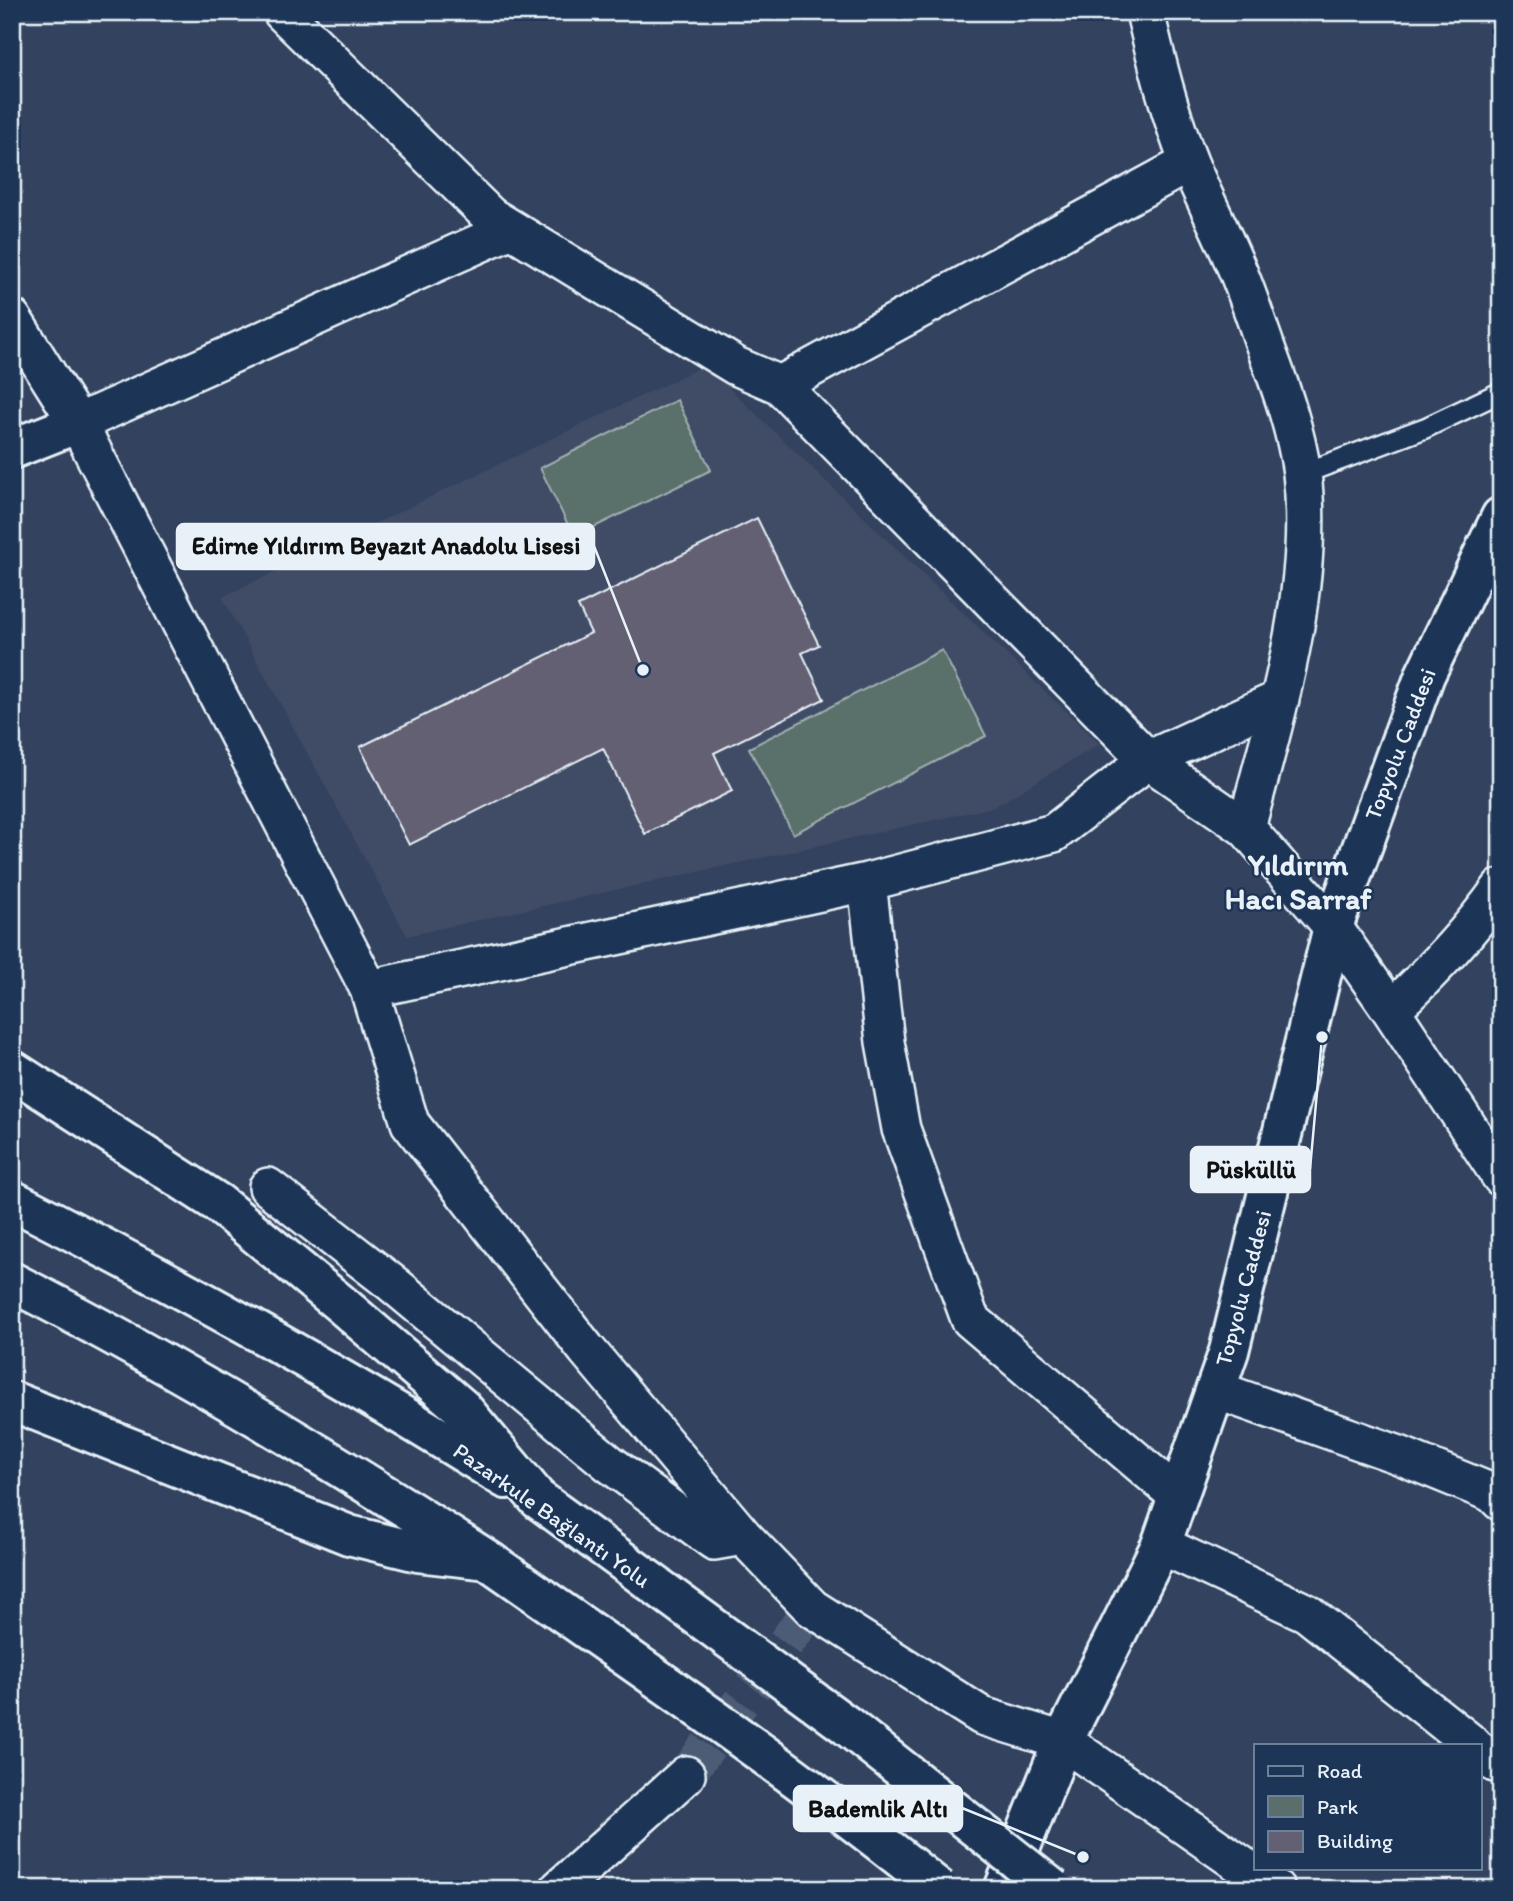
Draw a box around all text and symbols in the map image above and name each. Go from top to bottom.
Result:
callout: Edirne Yıldırım Beyazıt Anadolu Lisesi [177,524,594,569]
text: Edirne Yıldırım Beyazıt Anadolu Lisesi [192,531,580,561]
street label: Topyolu Caddesi [1358,664,1442,824]
district label: Yıldırım Hacı Sarraf [1225,846,1372,917]
callout: Püsküllü [1191,1147,1310,1192]
text: Püsküllü [1206,1155,1297,1184]
street label: Topyolu Caddesi [1209,1207,1277,1369]
street label: Pazarkule Bağlantı Yolu [448,1436,656,1594]
legend [1254,1744,1482,1870]
text: Road [1317,1758,1363,1783]
callout: Bademlik Altı [794,1786,962,1831]
text: Bademlik Altı [808,1794,948,1823]
text: Park [1317,1794,1359,1819]
text: Building [1317,1828,1393,1853]

